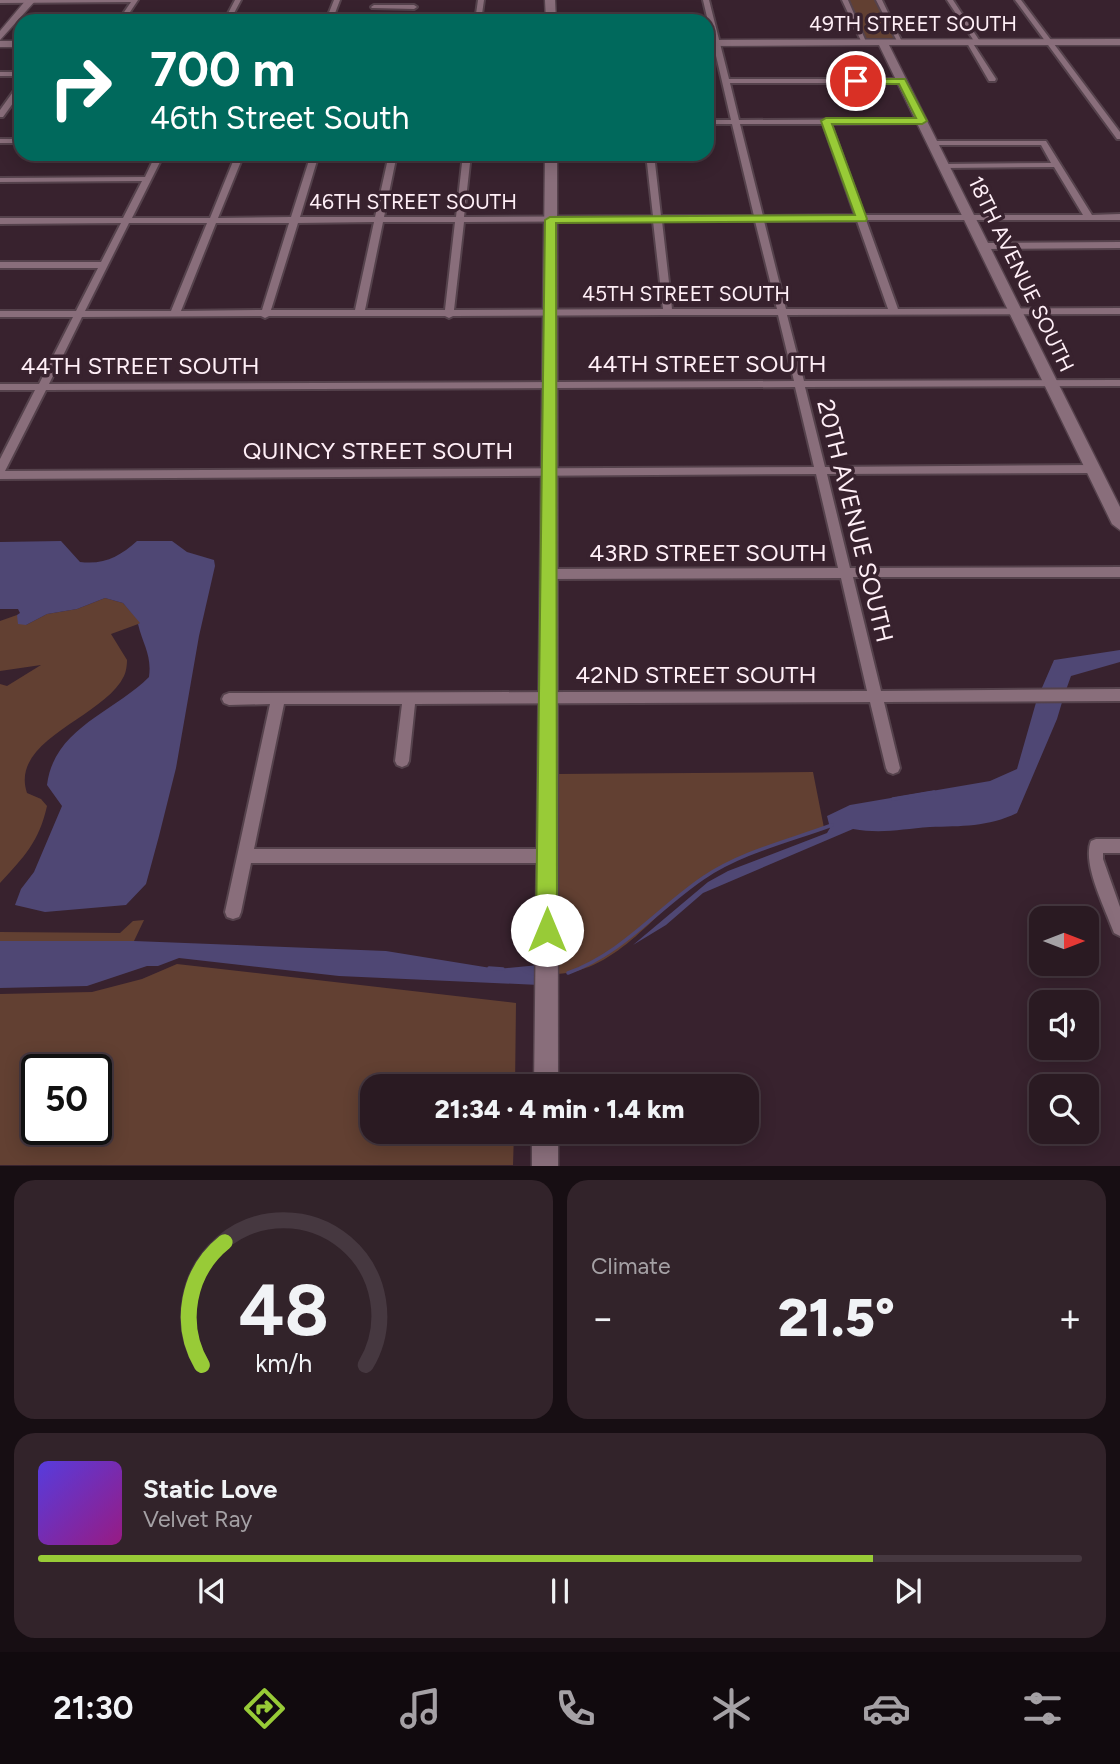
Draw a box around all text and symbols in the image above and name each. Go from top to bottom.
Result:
street label: 49TH STREET SOUTH [809,11,1017,36]
text: 700 m [150,39,295,98]
icon: right [35,42,126,133]
pin [826,51,886,111]
icon: arrive [837,62,875,100]
text: 46th Street South [150,99,409,137]
street label: 18TH AVENUE SOUTH [963,172,1080,376]
street label: 46TH STREET SOUTH [309,189,517,214]
street label: 45TH STREET SOUTH [582,281,790,306]
street label: 44TH STREET SOUTH [588,349,827,378]
street label: 44TH STREET SOUTH [21,351,260,380]
street label: 20TH AVENUE SOUTH [811,397,900,645]
street label: QUINCY STREET SOUTH [243,436,513,465]
street label: 43RD STREET SOUTH [589,538,827,567]
street label: 42ND STREET SOUTH [575,660,817,689]
position arrow [510,893,584,967]
north arrow [1029,906,1099,976]
map controls [1029,906,1099,1144]
button: sound [1029,990,1099,1060]
speed limit sign: 50 [21,1054,112,1145]
button: search [1029,1074,1099,1144]
text: 21:34 · 4 min · 1.4 km [435,1093,684,1125]
text: Climate [591,1252,670,1280]
text: 48 [238,1267,329,1354]
text: 21.5° [778,1287,895,1349]
text: − [591,1295,615,1341]
text: + [1058,1295,1082,1341]
text: km/h [255,1348,312,1378]
text: Static Love [143,1473,277,1505]
text: Velvet Ray [143,1505,252,1533]
icon: previous [193,1572,231,1610]
icon: pause [541,1572,579,1610]
icon: next [889,1572,927,1610]
icon: directions [240,1684,289,1733]
icon: music [396,1684,445,1733]
icon: phone [551,1684,600,1733]
icon: climate [707,1684,756,1733]
icon: car [862,1684,911,1733]
icon: filters [1018,1684,1067,1733]
text: 21:30 [53,1689,133,1727]

